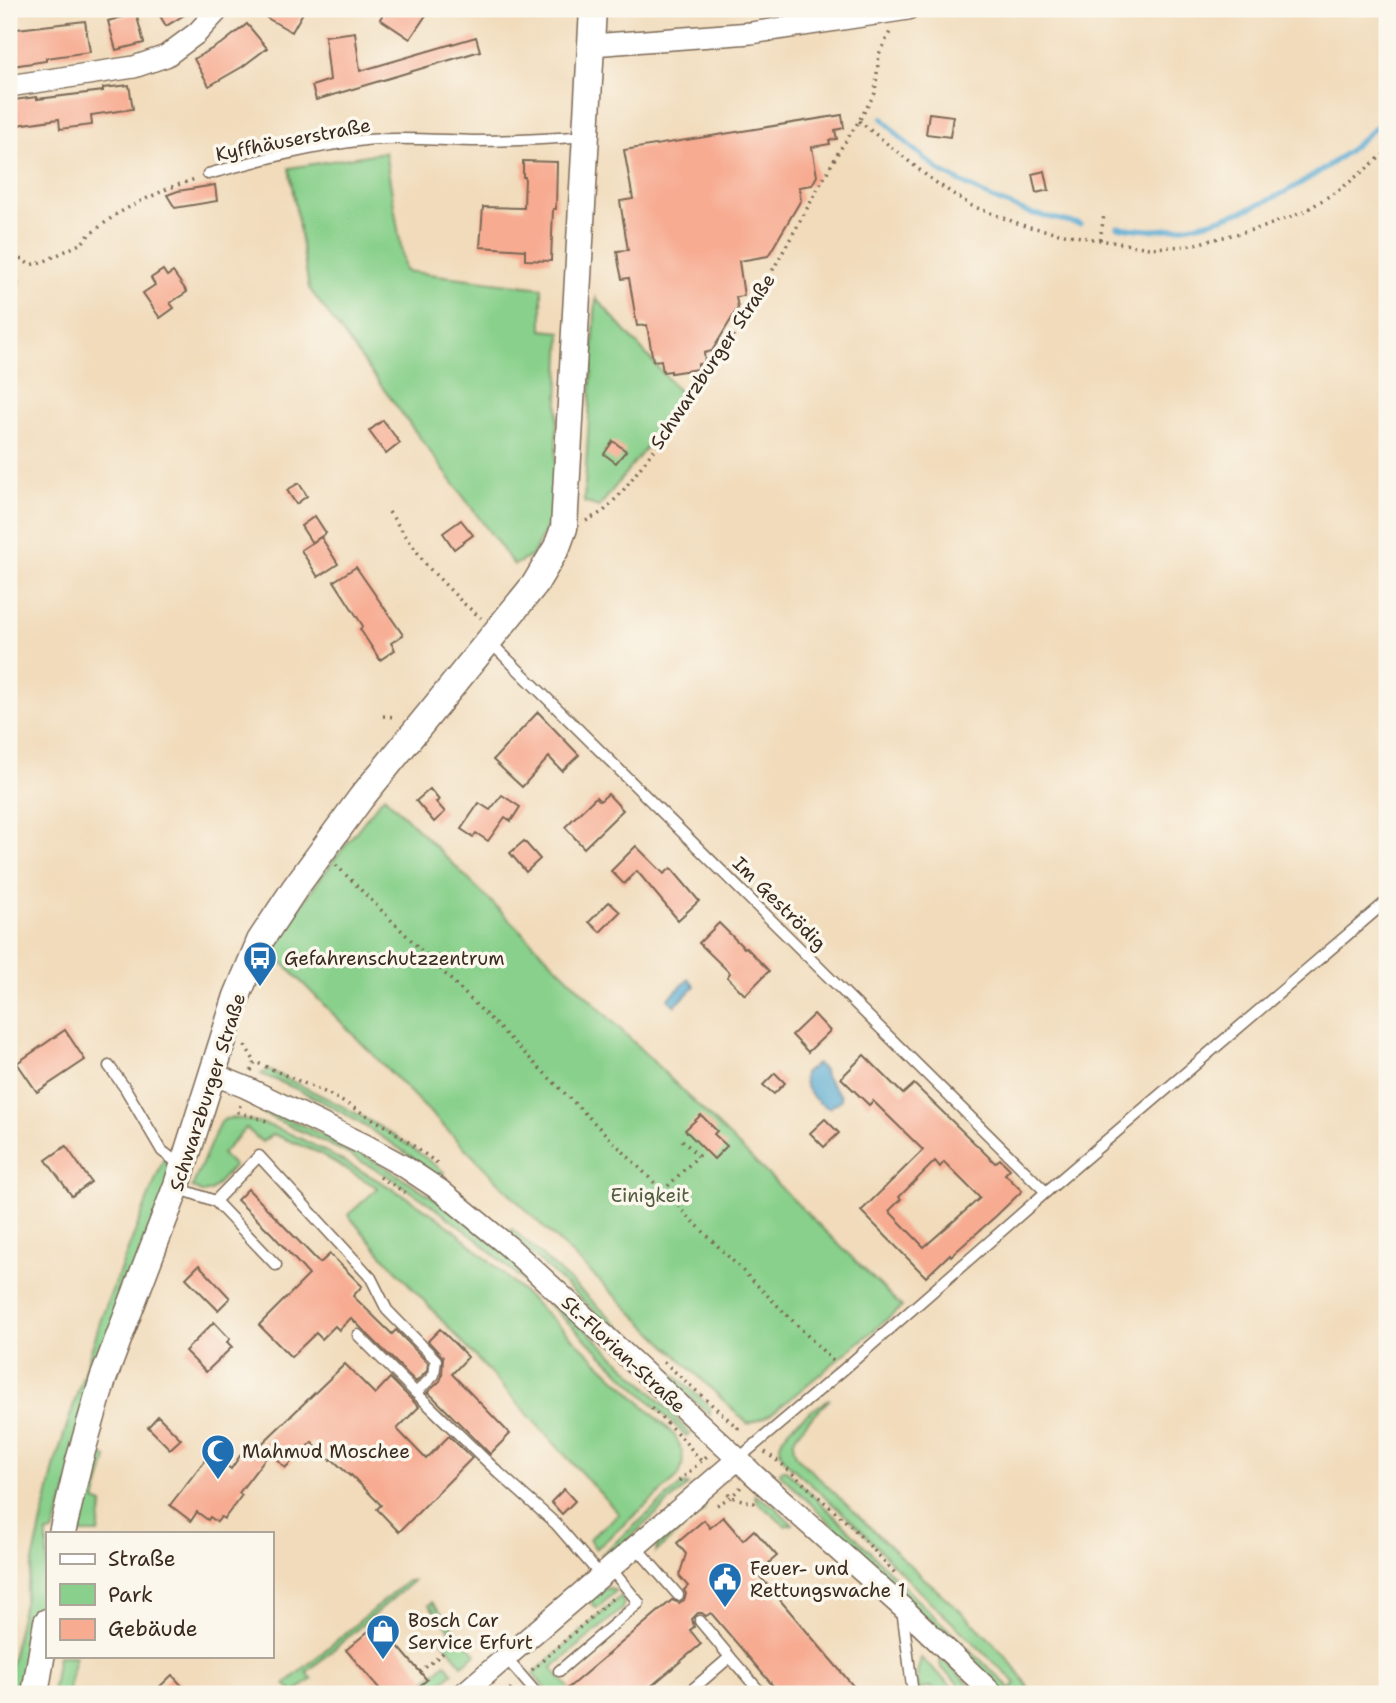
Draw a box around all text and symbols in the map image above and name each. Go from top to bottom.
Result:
street label: Kyffhäuserstraße [213,112,373,167]
street label: Schwarzburger Straße [644,269,781,454]
street label: Im Geströdig [727,851,832,956]
bus stop icon: Gefahrenschutzzentrum [241,939,279,988]
place label: Gefahrenschutzzentrum [284,946,505,971]
street label: Schwarzburger Straße [164,990,251,1194]
park label: Einigkeit [610,1183,690,1208]
street label: St.-Florian-Straße [556,1290,691,1419]
mosque icon: Mahmud Moschee [199,1432,237,1481]
place label: Mahmud Moschee [242,1439,410,1464]
legend [46,1532,273,1658]
text: Straße [108,1545,176,1573]
place label: Feuer- und Rettungswache 1 [750,1556,906,1603]
public building icon: Feuer- und Rettungswache 1 [706,1560,744,1609]
text: Park [108,1581,153,1609]
place label: Bosch Car Service Erfurt [408,1608,533,1655]
shop icon: Bosch Car Service Erfurt [364,1612,402,1661]
text: Gebäude [108,1615,198,1643]

